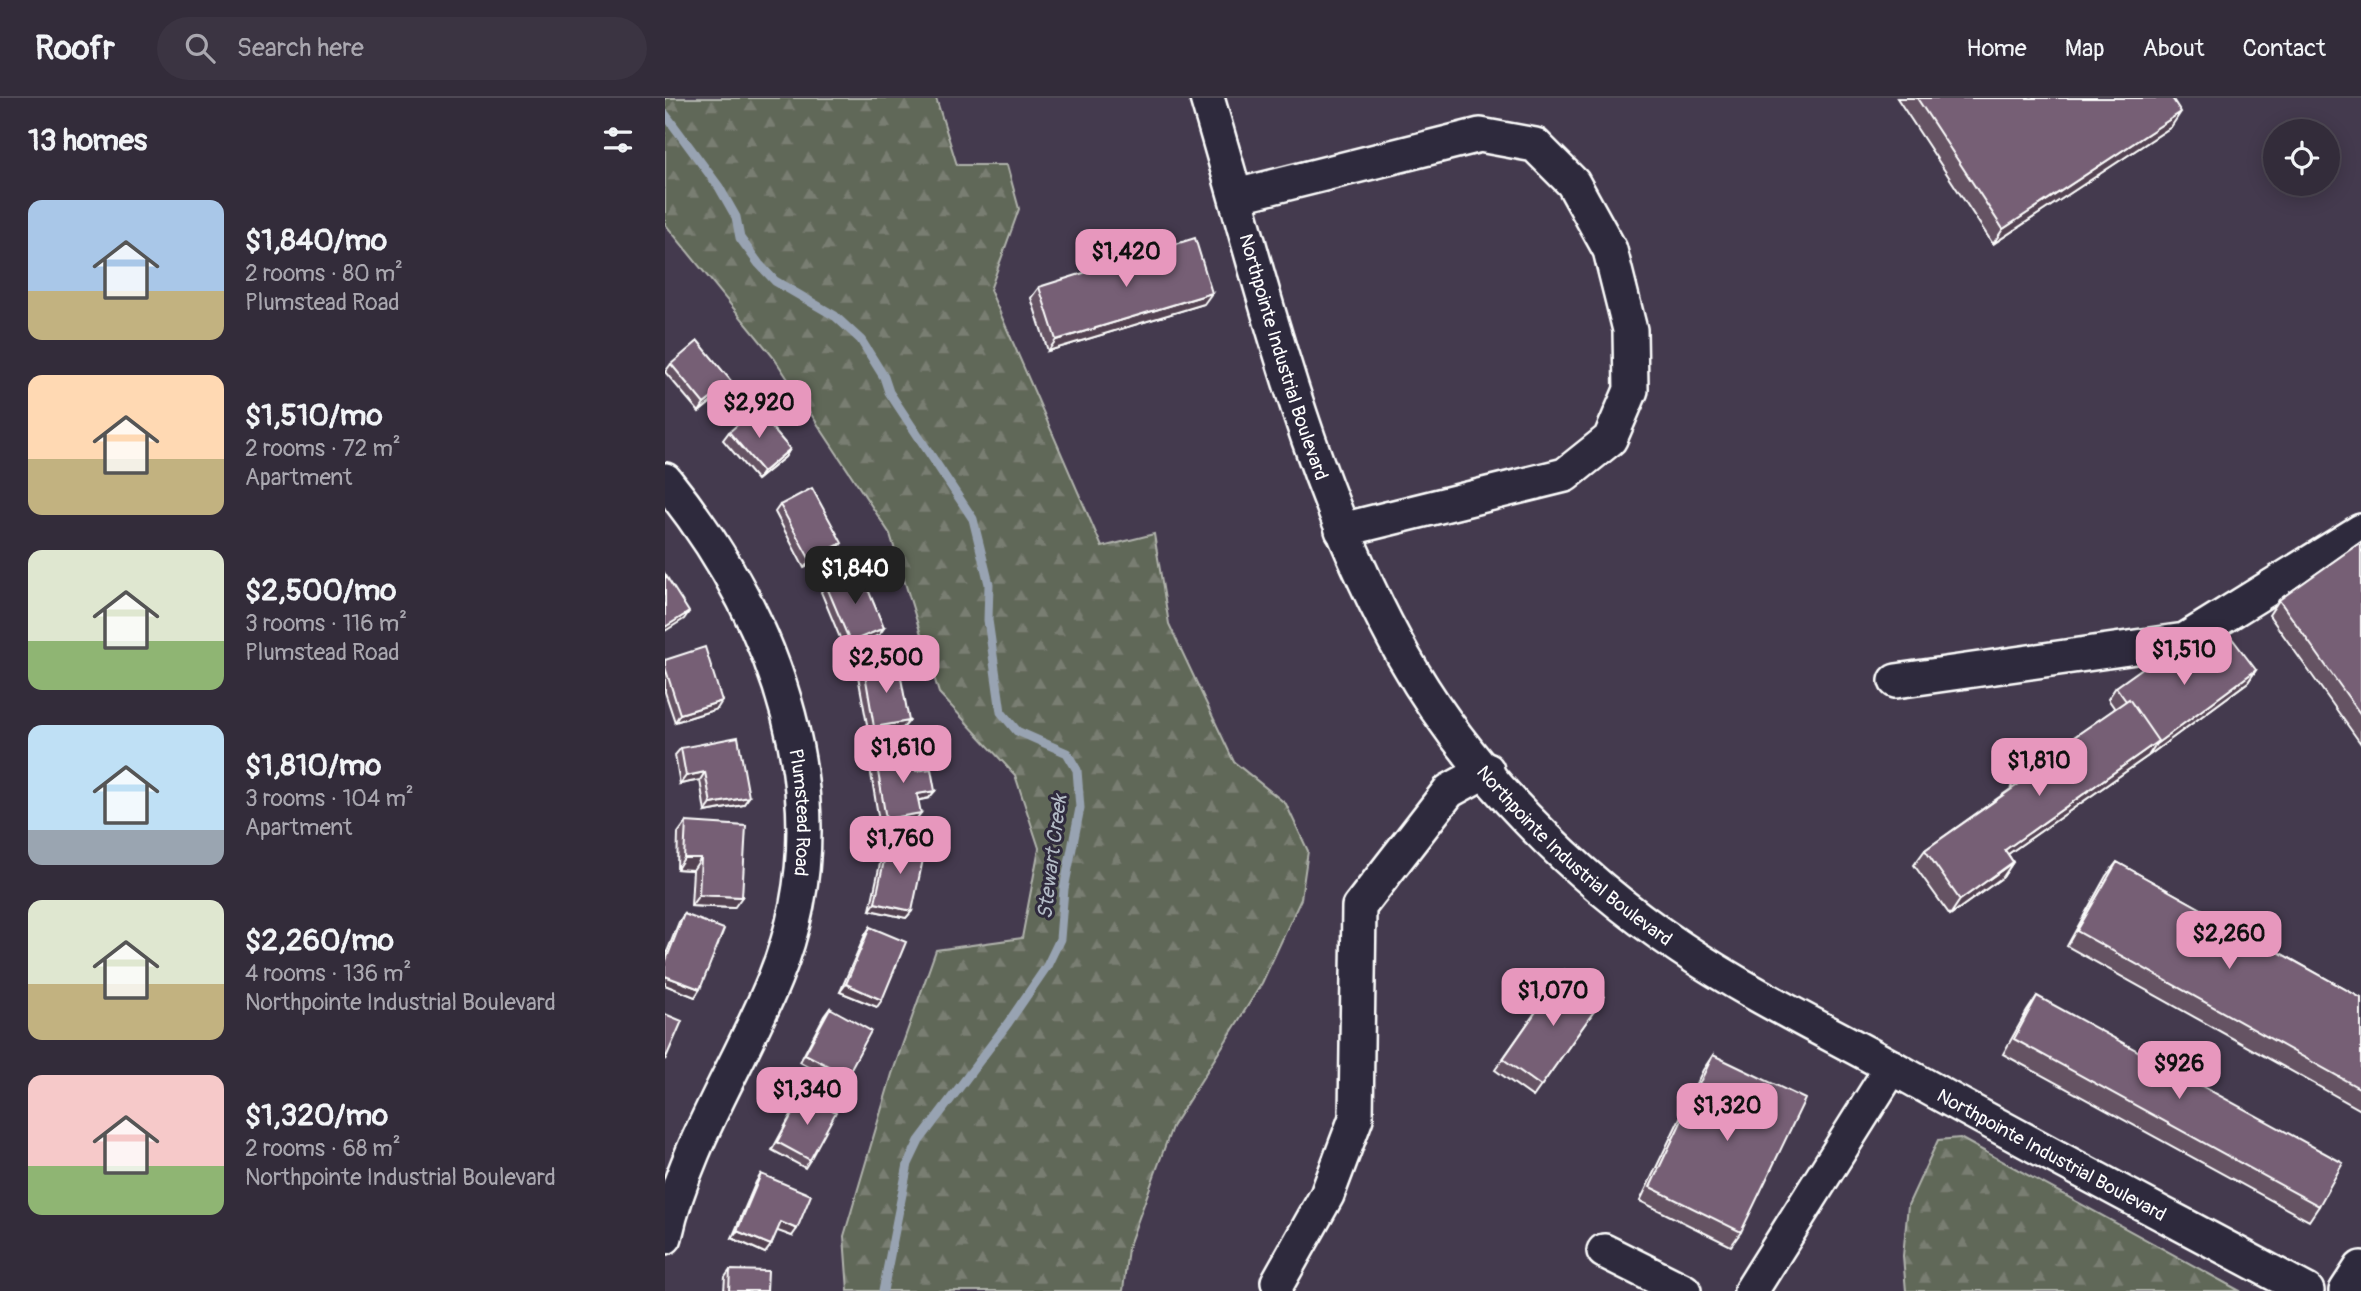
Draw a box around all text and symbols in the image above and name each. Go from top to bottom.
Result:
search box [157,17,647,80]
text: Roofr [35,28,115,69]
icon: search [181,29,219,67]
text: Search here [237,32,364,64]
text: Home [1966,34,2027,63]
text: Map [2065,34,2105,63]
text: About [2143,34,2205,63]
text: Contact [2243,34,2326,63]
map controls [2263,119,2340,196]
button: locate [2263,119,2340,196]
icon: filters [599,121,637,159]
text: 13 homes [28,122,147,159]
text: $1,840/mo [245,222,387,259]
icon: home [84,228,168,312]
pin: $1,420 [1069,230,1183,289]
street label: Northpointe Industrial Boulevard [1233,231,1333,484]
text: $1,420 [1091,237,1161,266]
text: 2 rooms · 80 m² [245,259,403,288]
text: Plumstead Road [245,288,400,317]
pin: $2,920 [702,380,816,440]
text: $2,920 [723,388,795,417]
text: $1,510/mo [245,397,383,434]
icon: home [84,403,168,487]
text: 2 rooms · 72 m² [245,434,401,463]
text: Apartment [245,463,352,492]
pin: $1,840 [798,546,912,606]
text: $1,840 [821,554,889,583]
text: $2,500/mo [245,572,396,609]
icon: home [84,578,168,662]
text: 3 rooms · 116 m² [245,609,407,638]
pin: $1,510 [2127,628,2241,687]
text: $1,510 [2152,635,2216,664]
pin: $2,500 [829,636,943,695]
text: Plumstead Road [245,638,400,667]
text: $2,500 [848,643,924,672]
pin: $1,610 [846,726,960,785]
text: $1,610 [870,733,936,762]
pin: $1,810 [1982,738,2096,798]
text: $1,810 [2007,746,2071,775]
text: $1,810/mo [245,747,381,784]
street label: Plumstead Road [783,747,815,877]
icon: home [84,753,168,837]
street label: Northpointe Industrial Boulevard [1471,761,1677,952]
text: 3 rooms · 104 m² [245,784,414,813]
water label: Stewart Creek [1031,791,1074,921]
text: Apartment [245,813,352,842]
pin: $1,760 [843,816,957,876]
text: $1,760 [866,824,934,853]
pin: $2,260 [2172,912,2286,971]
text: $2,260 [2192,919,2266,948]
text: $2,260/mo [245,922,394,959]
icon: home [84,928,168,1012]
text: 4 rooms · 136 m² [245,959,411,988]
pin: $1,070 [1496,968,1610,1028]
text: $1,070 [1518,976,1588,1005]
text: Northpointe Industrial Boulevard [245,988,556,1017]
pin: $926 [2138,1042,2220,1101]
text: $926 [2154,1049,2204,1078]
pin: $1,340 [750,1068,864,1127]
text: $1,340 [772,1075,842,1104]
pin: $1,320 [1670,1084,1784,1143]
street label: Northpointe Industrial Boulevard [1933,1084,2170,1227]
text: $1,320 [1693,1091,1761,1120]
text: $1,320/mo [245,1097,388,1134]
icon: home [84,1103,168,1187]
text: 2 rooms · 68 m² [245,1134,401,1163]
text: Northpointe Industrial Boulevard [245,1163,556,1192]

